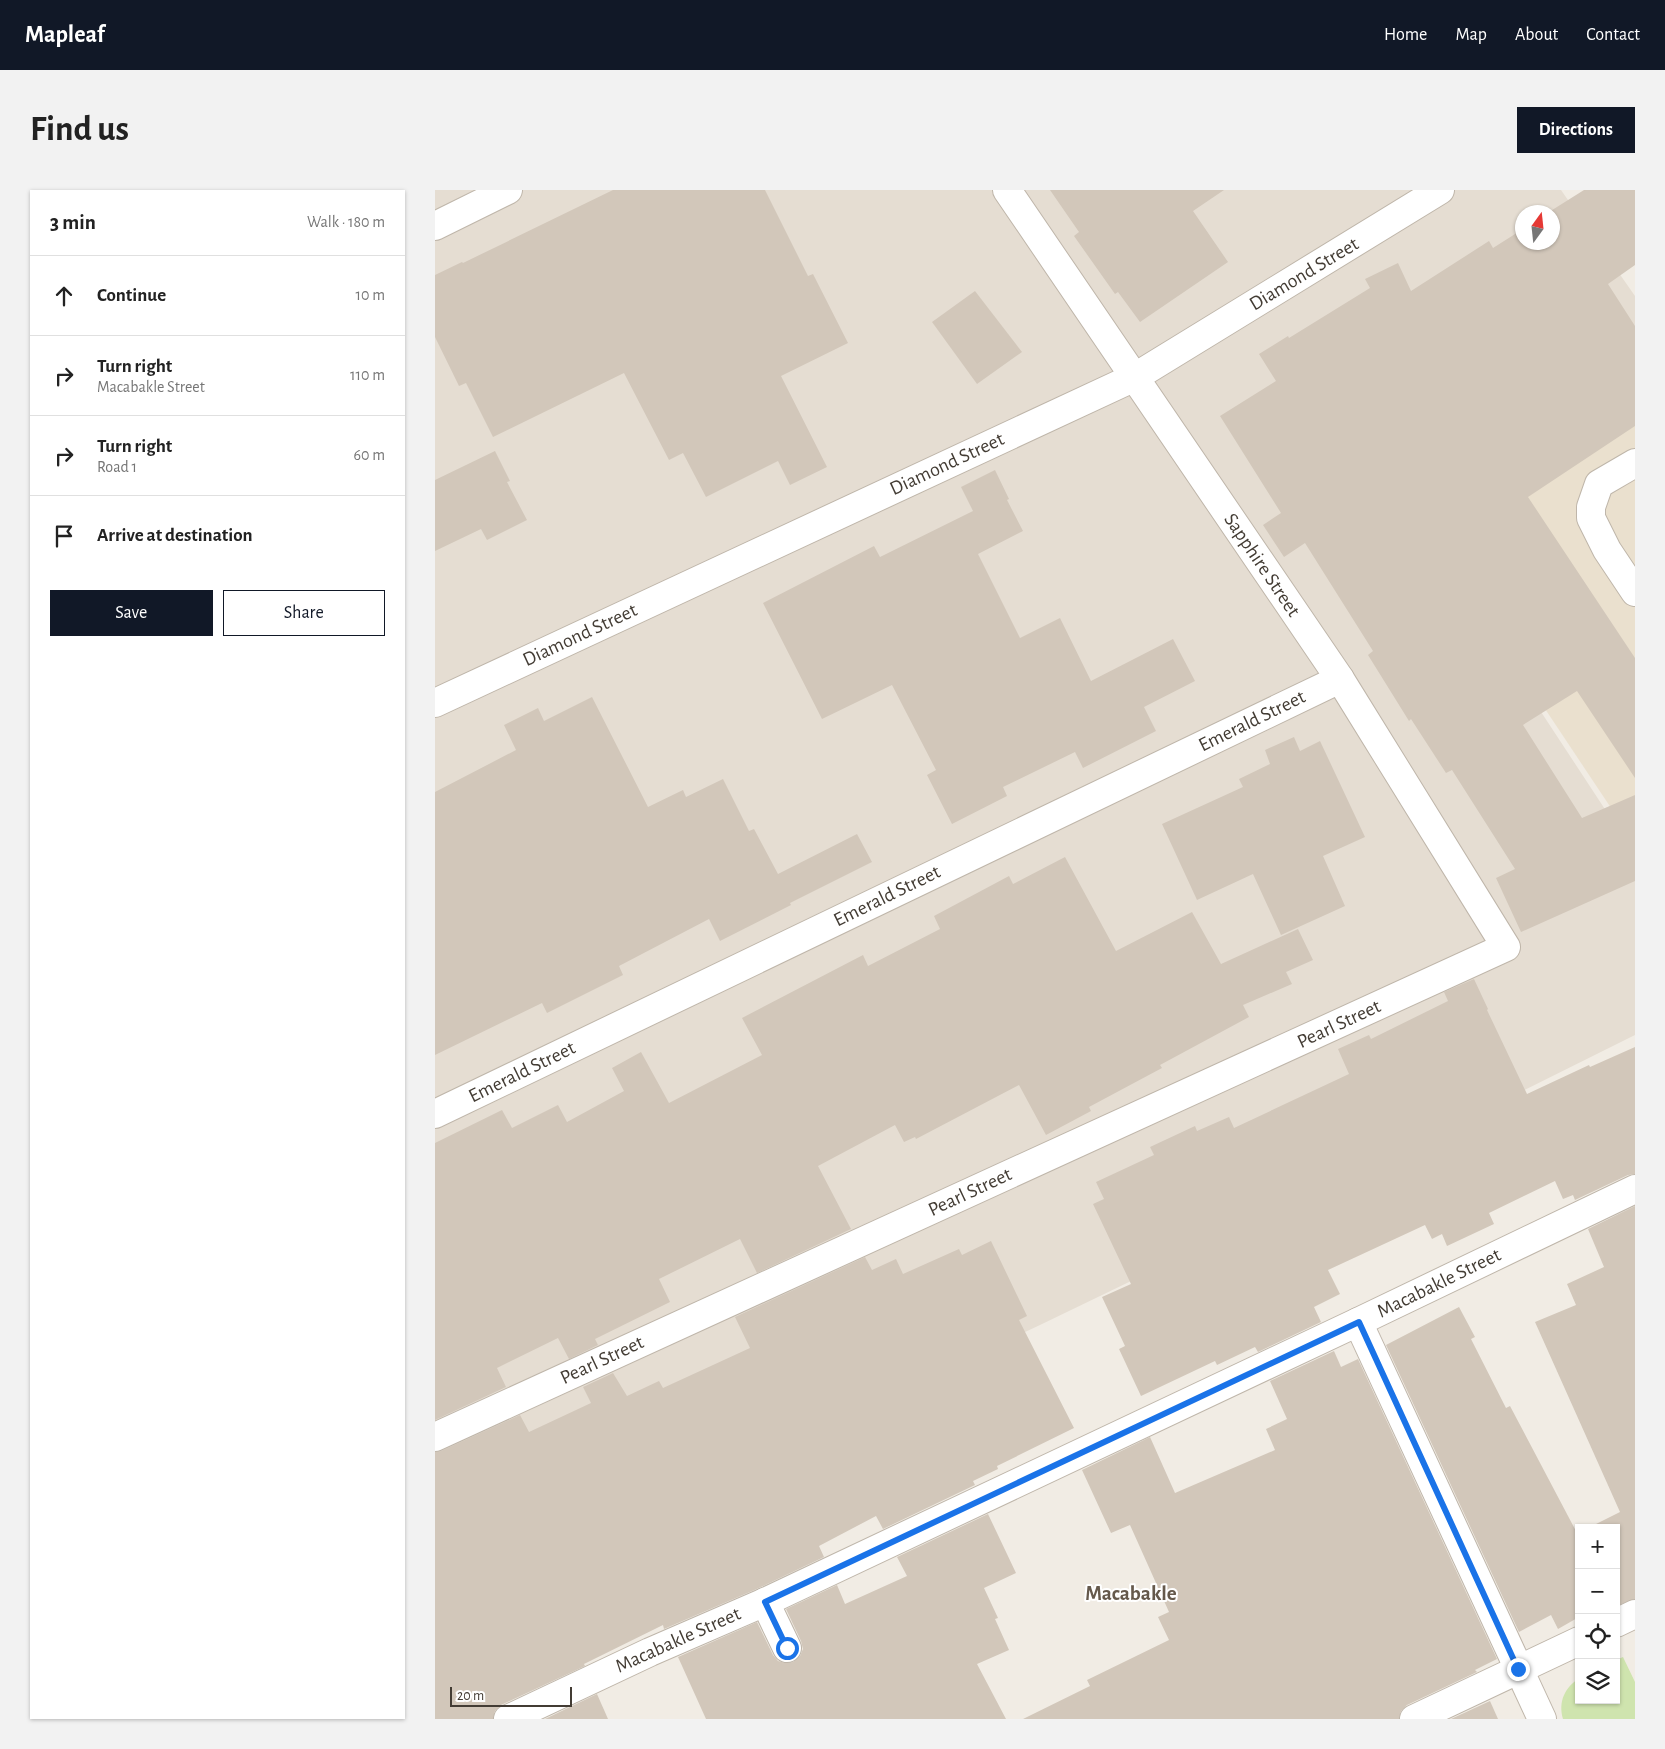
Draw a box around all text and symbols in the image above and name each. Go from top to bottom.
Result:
text: Mapleaf [25,23,105,47]
text: Home [1384,26,1427,44]
text: Map [1455,26,1487,44]
text: About [1515,26,1558,44]
text: Contact [1586,26,1640,44]
button: Directions [1517,107,1635,153]
text: Find us [30,112,129,147]
north arrow [1515,205,1560,250]
text: 3 min [50,212,96,233]
text: Walk · 180 m [307,214,385,230]
street label: Diamond Street [1246,233,1363,314]
icon: ahead [50,282,78,310]
text: Continue [97,286,166,305]
text: 10 m [356,287,385,303]
text: Turn right [97,357,172,376]
icon: right [50,362,78,390]
text: 110 m [350,367,385,383]
text: Macabakle Street [97,379,205,395]
street label: Diamond Street [887,429,1008,499]
text: Turn right [97,437,172,456]
icon: right [50,442,78,470]
text: 60 m [354,447,385,463]
text: Road 1 [97,459,137,475]
street label: Sapphire Street [1220,510,1304,621]
icon: arrive [50,522,78,550]
text: Arrive at destination [97,526,253,545]
button: Save [50,590,213,636]
button: Share [223,590,385,636]
street label: Diamond Street [520,600,641,670]
street label: Emerald Street [1196,686,1309,755]
street label: Emerald Street [831,861,944,930]
street label: Pearl Street [1294,996,1384,1052]
street label: Emerald Street [466,1037,579,1106]
street label: Pearl Street [925,1164,1015,1220]
street label: Macabakle Street [1374,1244,1504,1322]
street label: Pearl Street [557,1332,647,1388]
map controls [1575,1524,1620,1704]
button: + [1575,1524,1620,1569]
button: − [1575,1569,1620,1614]
district label: Macabakle [1085,1583,1177,1604]
street label: Macabakle Street [612,1603,744,1677]
button: locate [1575,1614,1620,1659]
route start [776,1637,799,1660]
route end [1507,1658,1530,1681]
button: layers [1575,1659,1620,1704]
scale bar [450,1684,573,1707]
text: 20 m [457,1689,484,1703]

